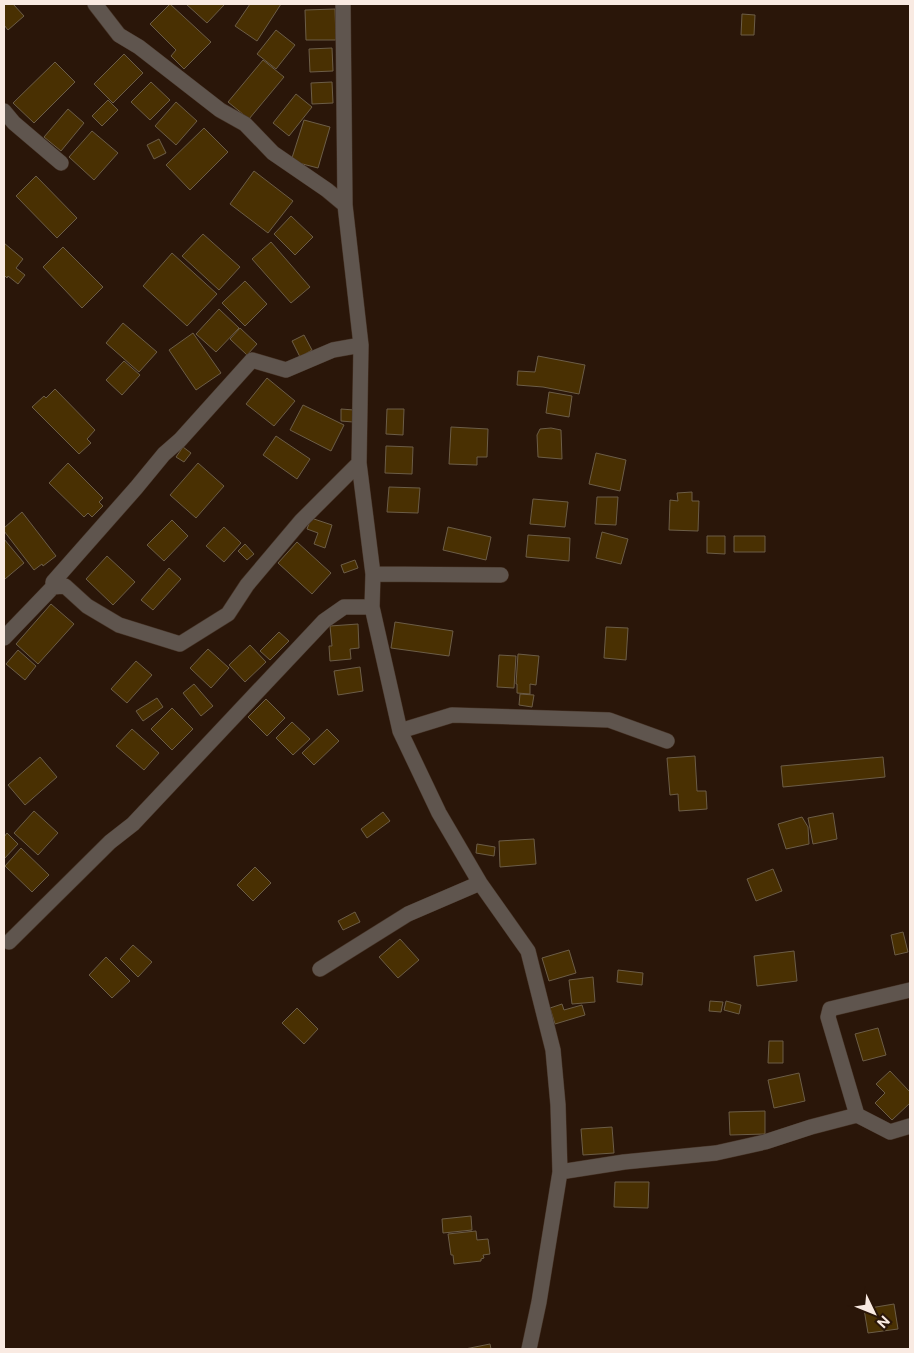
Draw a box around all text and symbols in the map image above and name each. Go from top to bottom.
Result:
north arrow [849,1288,899,1338]
text: N [874,1312,893,1331]

